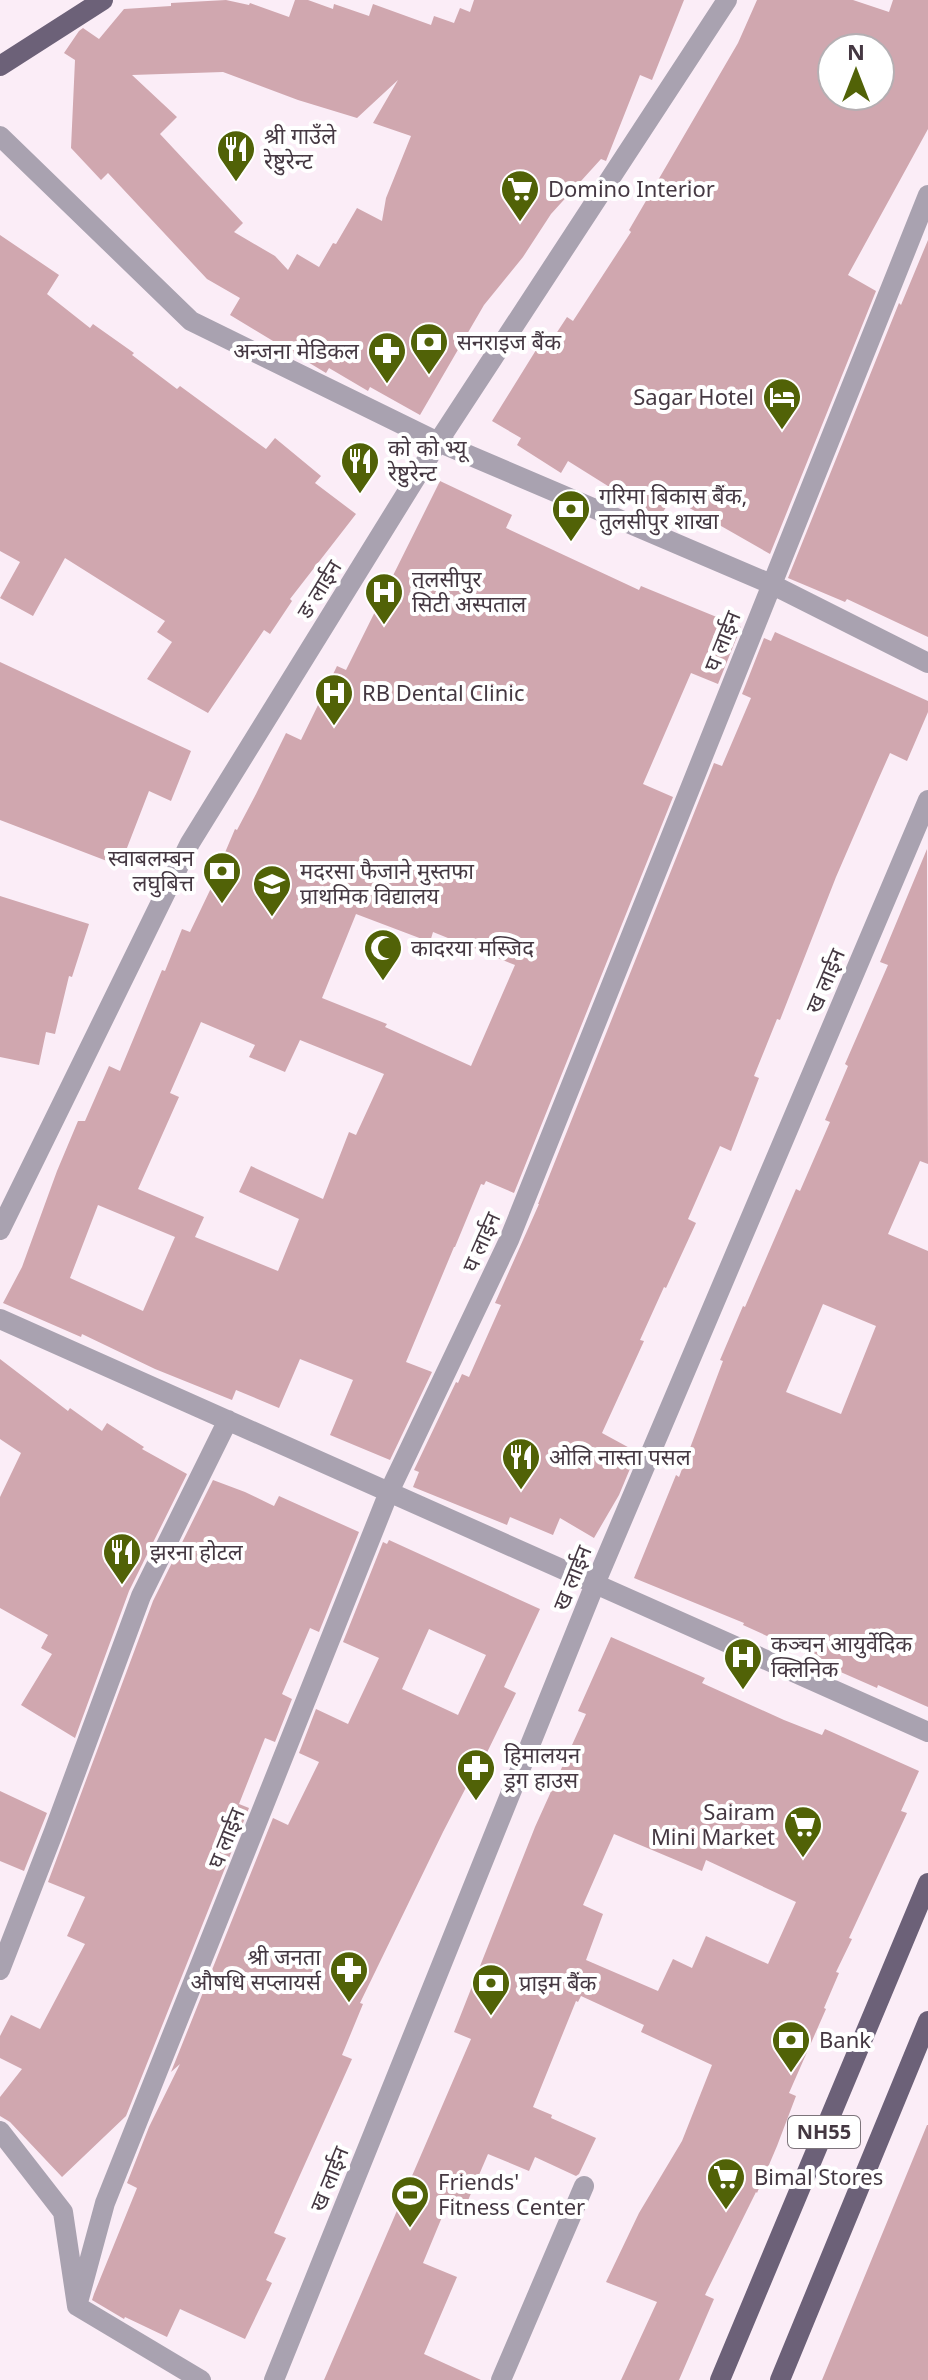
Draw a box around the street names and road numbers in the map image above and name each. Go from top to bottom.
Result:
street label: ङ लाईन [288,553,348,624]
street label: घ लाईन [695,605,747,675]
street label: ख लाईन [797,943,851,1017]
street label: घ लाईन [454,1206,507,1276]
street label: ख लाईन [545,1540,598,1614]
street label: घ लाईन [199,1802,251,1872]
road number: NH55 [788,2116,860,2148]
street label: ख लाईन [302,2141,355,2215]

